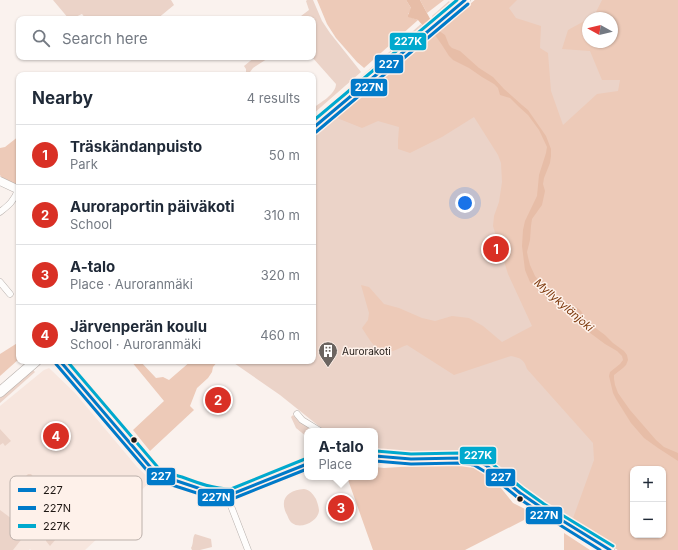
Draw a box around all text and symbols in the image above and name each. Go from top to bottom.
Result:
north arrow [582,12,618,48]
search box [16,16,316,60]
icon: search [30,27,52,49]
text: Search here [62,29,148,48]
line badge: 227K [389,32,427,51]
text: 227K [394,34,422,48]
line badge: 227 [374,54,404,74]
text: 227 [379,57,399,71]
line badge: 227N [350,78,388,97]
text: 227N [355,80,383,94]
text: Nearby [32,88,93,108]
text: 4 results [247,90,300,106]
text: Träskändanpuisto [70,137,202,156]
text: 1 [42,147,48,163]
text: 50 m [269,147,300,163]
text: Park [70,156,98,172]
your location [455,193,475,213]
text: Auroraportin päiväkoti [70,197,235,216]
text: 2 [41,207,49,223]
text: 310 m [263,207,300,223]
text: School [70,216,112,232]
pin: 1 [483,234,509,264]
text: A-talo [70,257,115,276]
text: 3 [41,267,49,283]
text: 320 m [261,267,300,283]
water label: Myllykylänjoki [531,275,597,335]
text: Place · Auroranmäki [70,276,193,292]
text: Järvenperän koulu [70,317,207,336]
text: 4 [41,327,49,343]
text: 460 m [260,327,300,343]
text: School · Auroranmäki [70,336,201,352]
building icon: Aurorakoti [317,340,339,368]
place label: Aurorakoti [342,345,391,357]
pin: 2 [205,385,231,415]
pin: 4 [43,421,69,451]
popup [304,428,378,480]
unlabelled marker [129,435,139,445]
text: A-talo [318,437,364,456]
line badge: 227K [459,446,497,465]
text: 227K [464,448,492,462]
text: Place [318,456,352,472]
map controls [630,466,666,538]
button: + [630,466,666,502]
line badge: 227 [146,467,176,486]
line badge: 227 [485,468,516,487]
text: 227 [151,469,171,483]
text: 227 [491,470,511,484]
legend [10,476,142,540]
text: 227 [43,483,63,497]
line badge: 227N [197,488,235,507]
text: 227N [202,490,230,504]
pin: 3 [328,493,354,523]
unlabelled marker [515,494,525,504]
text: 227N [43,501,71,515]
button: − [630,502,666,538]
line badge: 227N [525,506,563,525]
text: 227N [530,508,558,522]
text: 227K [43,519,71,533]

